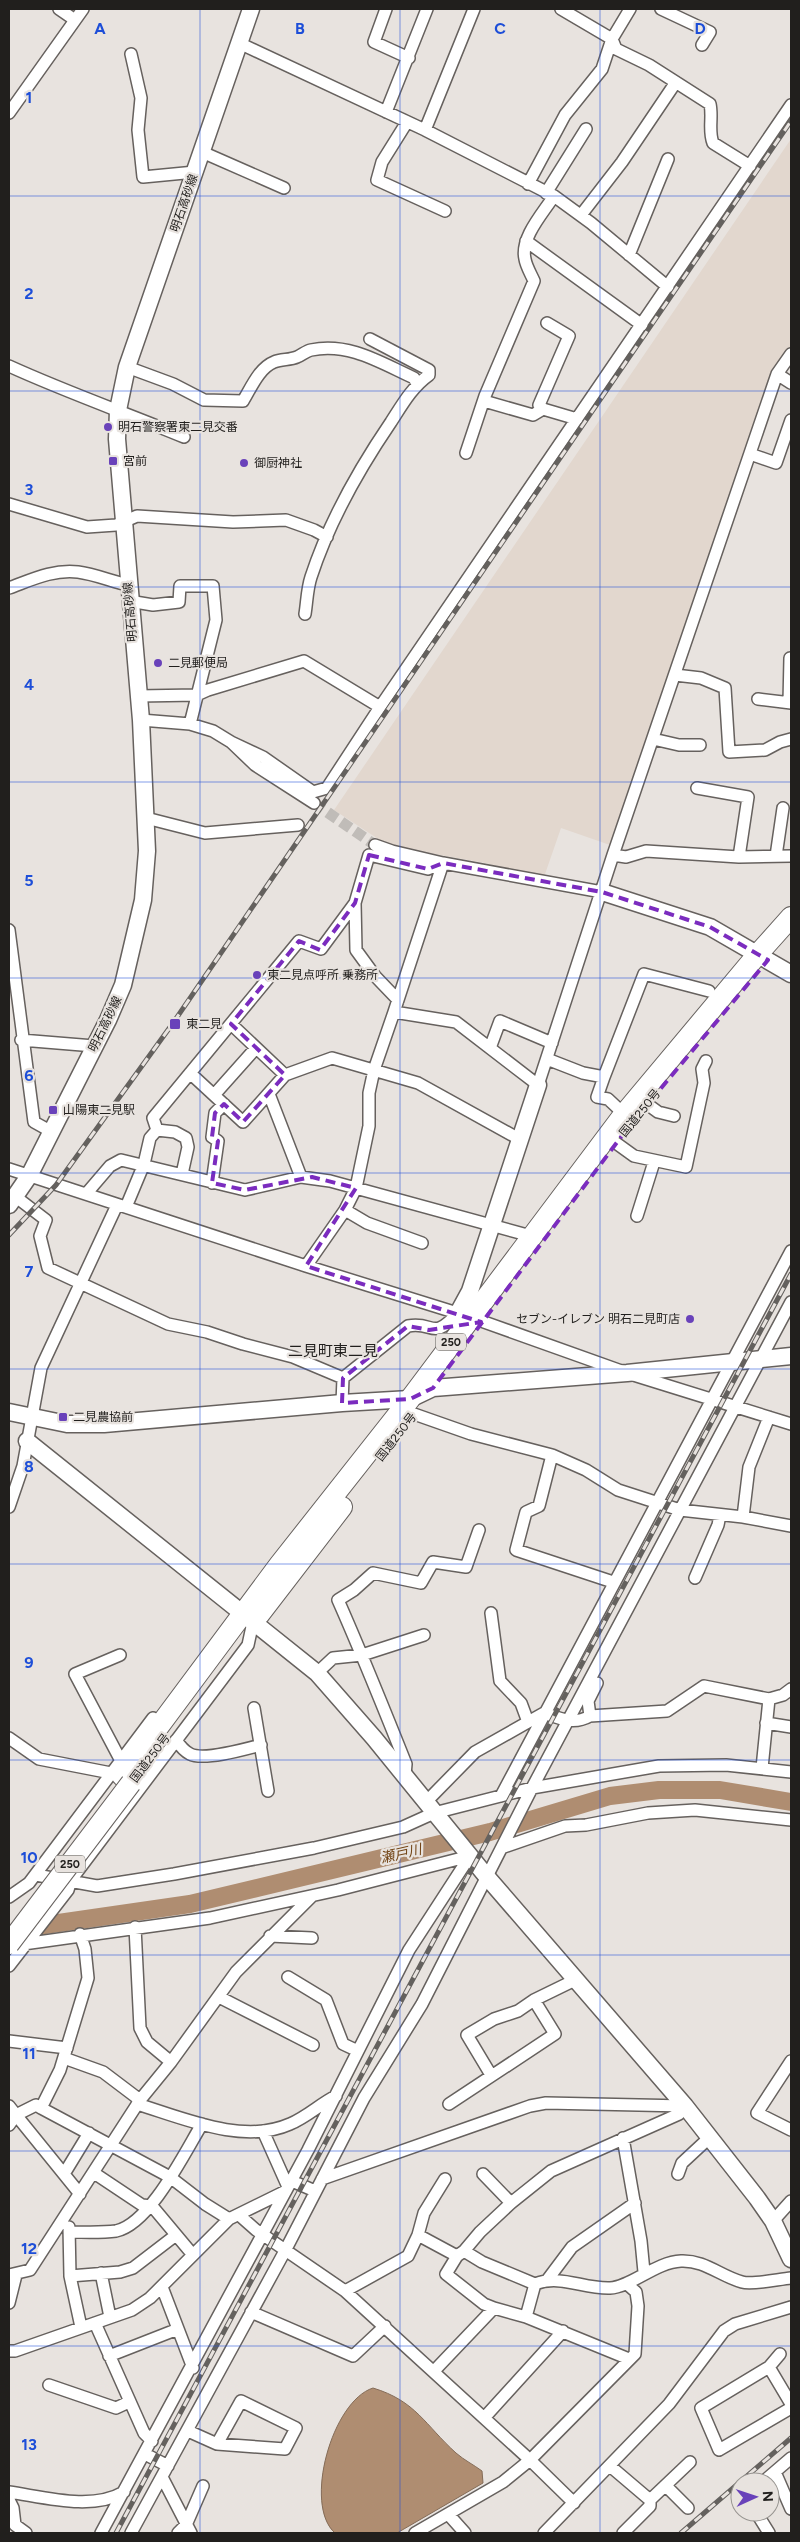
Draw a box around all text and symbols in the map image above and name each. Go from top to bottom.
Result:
text: A [94,19,106,38]
text: B [295,19,305,38]
text: C [494,19,506,38]
text: D [694,19,706,38]
text: 1 [26,88,32,107]
street label: 明石高砂線 [168,172,200,234]
text: 2 [24,284,34,303]
place label: 明石警察署東二見交番 [118,420,238,434]
marker: 明石警察署東二見交番 [102,421,114,433]
place label: 宮前 [123,454,147,468]
marker: 宮前 [107,455,119,467]
place label: 御厨神社 [254,456,302,470]
marker: 御厨神社 [238,457,250,469]
text: 3 [25,480,34,499]
street label: 明石高砂線 [120,581,140,643]
place label: 二見郵便局 [168,656,228,670]
marker: 二見郵便局 [152,657,164,669]
text: 4 [24,675,34,694]
text: 5 [24,871,34,890]
place label: 東二見点呼所 乗務所 [267,968,378,982]
marker: 東二見点呼所 乗務所 [251,969,263,981]
street label: 明石高砂線 [86,994,124,1054]
marker: 東二見 [168,1017,182,1031]
place label: 東二見 [186,1017,222,1031]
text: 6 [24,1066,34,1085]
street label: 国道250号 [617,1086,663,1140]
place label: 山陽東二見駅 [63,1103,135,1117]
marker: 山陽東二見駅 [47,1104,59,1116]
text: 7 [25,1262,34,1281]
place label: セブン-イレブン 明石二見町店 [516,1312,680,1326]
marker: セブン-イレブン 明石二見町店 [684,1313,696,1325]
road number: 250 [436,1334,466,1350]
district label: 二見町東二見 [288,1342,378,1360]
place label: 二見農協前 [73,1410,133,1424]
street label: 国道250号 [373,1410,419,1464]
marker: 二見農協前 [57,1411,69,1423]
text: 8 [24,1457,34,1476]
text: 9 [24,1653,34,1672]
street label: 国道250号 [127,1731,173,1785]
water label: 瀬戸川 [379,1841,425,1867]
text: 10 [20,1848,38,1867]
road number: 250 [55,1856,85,1872]
text: 11 [22,2044,36,2063]
text: 12 [21,2239,37,2258]
text: 13 [21,2435,37,2454]
north arrow [730,2472,780,2522]
text: N [759,2490,776,2502]

